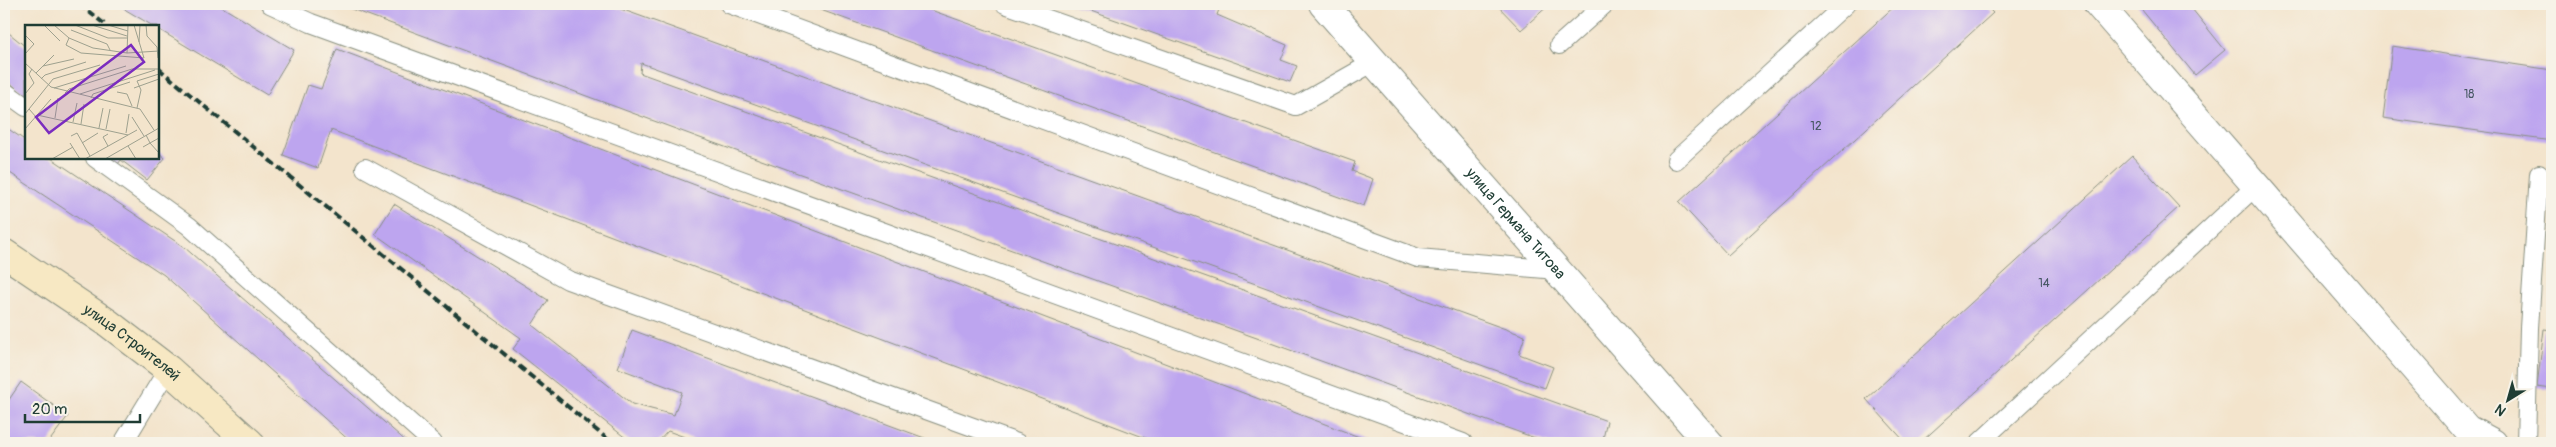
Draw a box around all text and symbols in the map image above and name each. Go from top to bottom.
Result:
inset map [25,25,159,159]
house number: 18 [2464,87,2474,102]
house number: 12 [1810,119,1822,134]
street label: улица Германа Титова [1461,163,1570,283]
house number: 14 [2038,276,2050,291]
street label: улица Строителей [79,299,184,385]
north arrow [2484,374,2534,424]
scale bar [25,392,140,424]
text: 20 m [32,400,67,419]
text: N [2492,400,2509,420]

